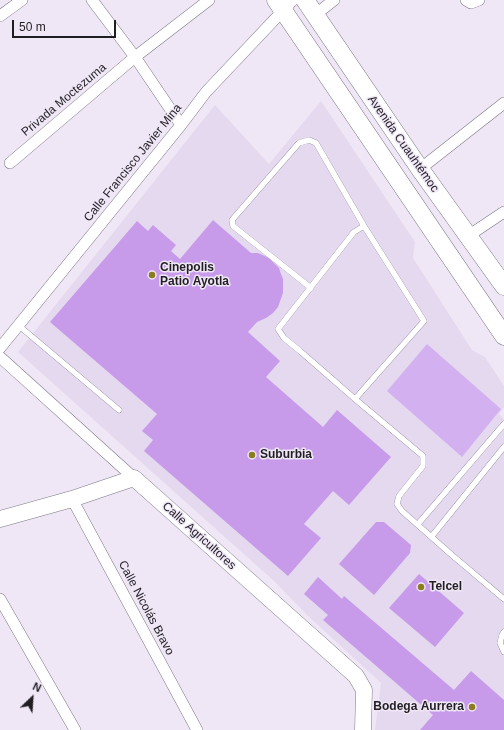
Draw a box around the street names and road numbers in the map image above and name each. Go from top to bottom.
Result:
street label: Privada Moctezuma [19,60,109,140]
street label: Avenida Cuauhtémoc [364,93,442,195]
street label: Calle Francisco Javier Mina [81,101,185,225]
street label: Calle Agricultores [159,499,239,573]
street label: Calle Nicolás Bravo [115,558,177,658]

